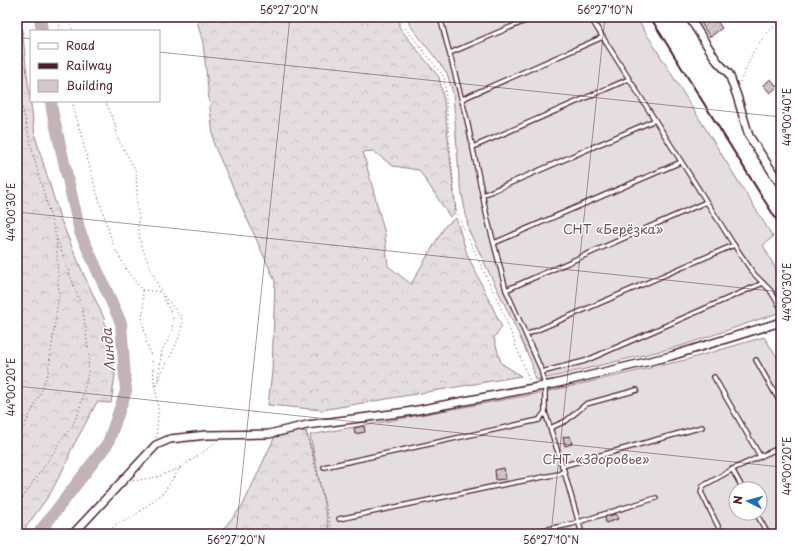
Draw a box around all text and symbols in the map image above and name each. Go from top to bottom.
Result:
text: 56°27'20"N [260,2,318,17]
text: 56°27'10"N [577,2,633,17]
legend [30,30,160,102]
text: Road [66,36,95,54]
text: Railway [66,56,112,74]
text: Building [66,76,113,94]
text: 44°00'40"E [779,88,794,146]
text: 44°00'30"E [3,183,18,241]
park label: СНТ «Берёзка» [563,219,663,238]
text: 44°00'30"E [779,263,794,321]
water label: Линда [96,326,120,373]
text: 44°00'20"E [3,358,18,416]
text: 44°00'20"E [779,437,794,495]
park label: СНТ «Здоровье» [543,449,649,468]
north arrow [728,481,768,521]
text: N [729,494,746,505]
text: 56°27'20"N [207,532,265,547]
text: 56°27'10"N [523,532,579,547]

